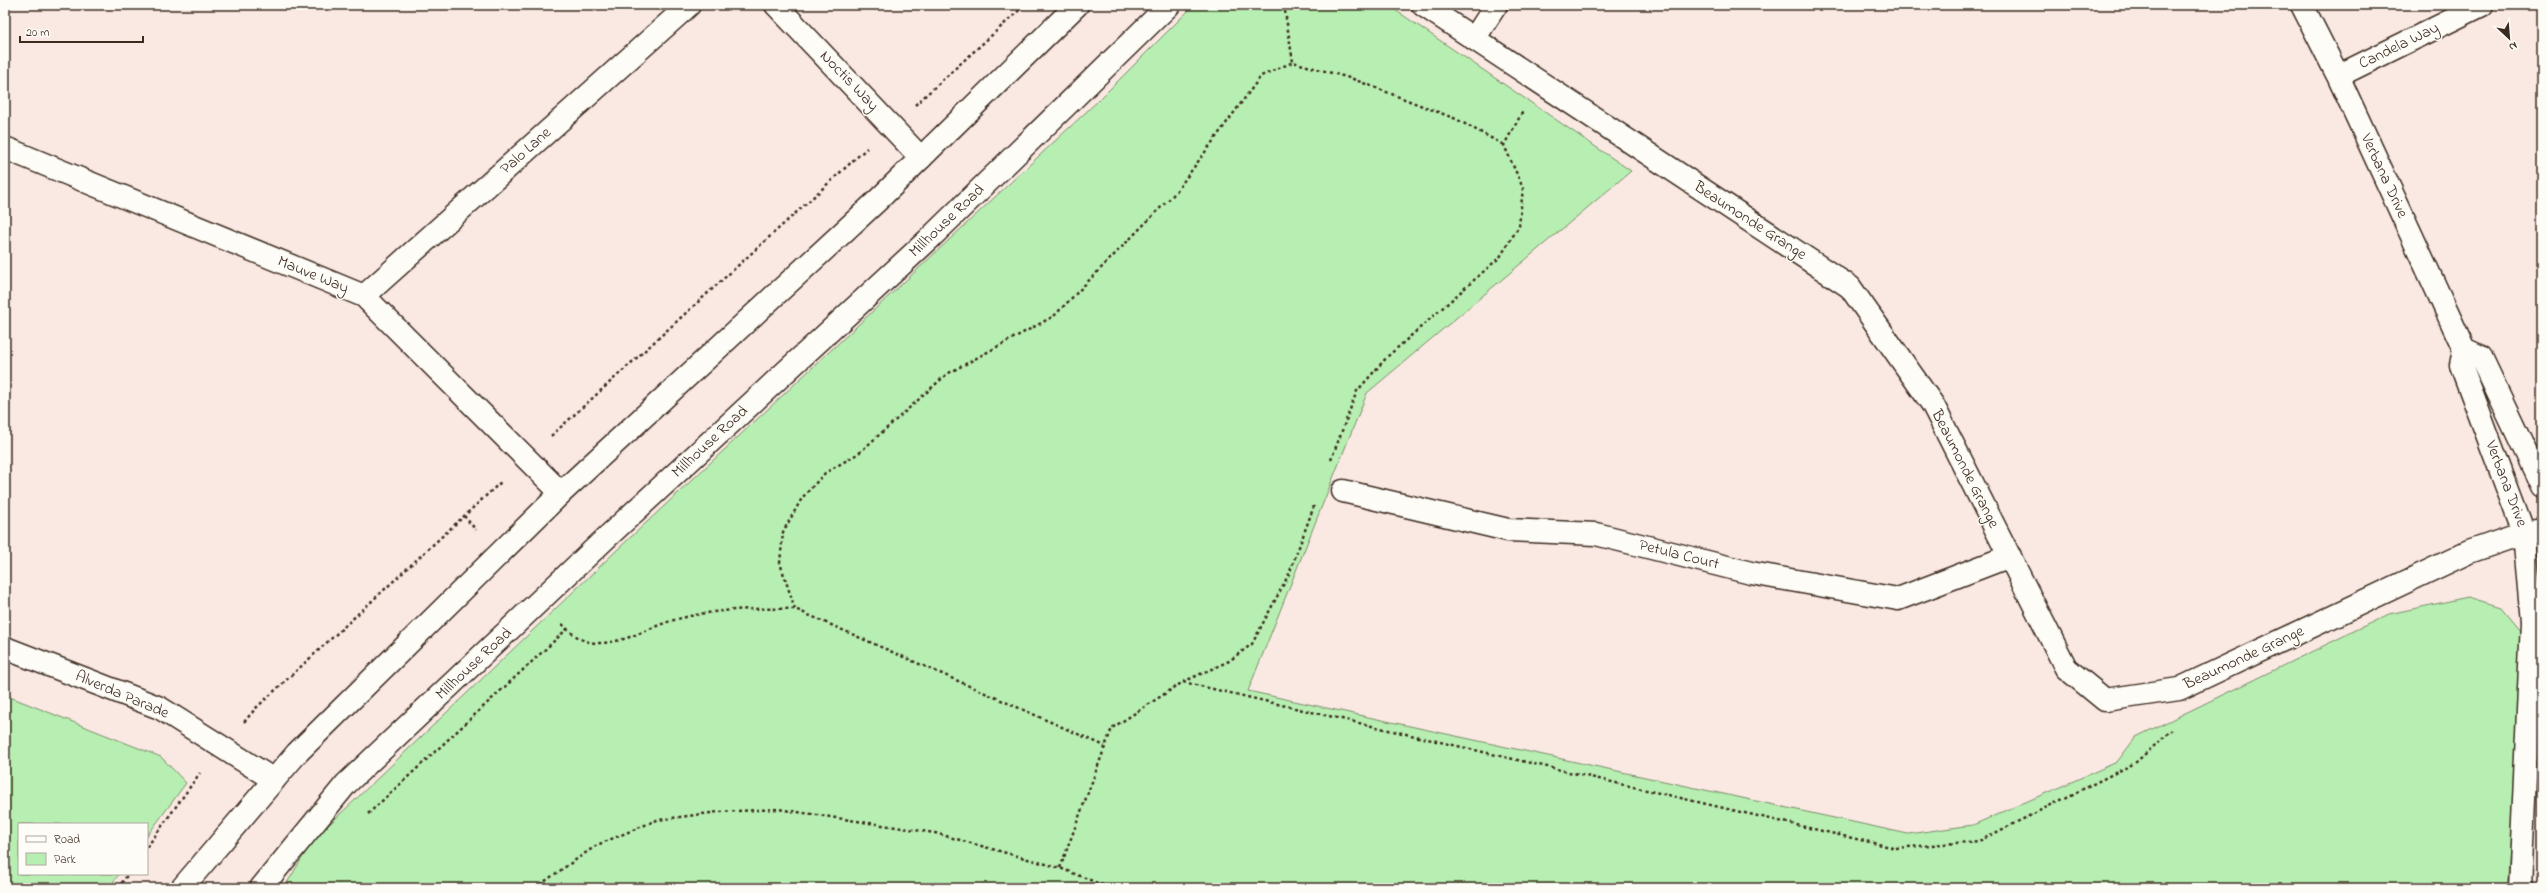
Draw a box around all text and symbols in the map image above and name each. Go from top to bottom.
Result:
street label: Candela Way [2355,16,2443,76]
scale bar [20,18,143,44]
north arrow [2489,18,2529,58]
text: 20 m [26,24,49,42]
text: N [2506,37,2520,55]
street label: Noctis Way [814,45,884,117]
street label: Palo Lane [495,121,558,181]
street label: Verbana Drive [2354,129,2414,223]
street label: Beaumonde Grange [1688,175,1812,267]
street label: Millhouse Road [904,179,990,263]
street label: Mauve Way [274,250,352,300]
street label: Millhouse Road [666,400,754,484]
street label: Beaumonde Grange [1924,405,2006,533]
street label: Verbana Drive [2478,436,2534,531]
street label: Petula Court [1636,533,1722,577]
street label: Beaumonde Grange [2179,619,2309,697]
street label: Millhouse Road [430,622,518,706]
street label: Alverda Parade [71,664,173,726]
legend [18,823,148,875]
text: Road [54,831,80,849]
text: Park [54,851,76,869]

